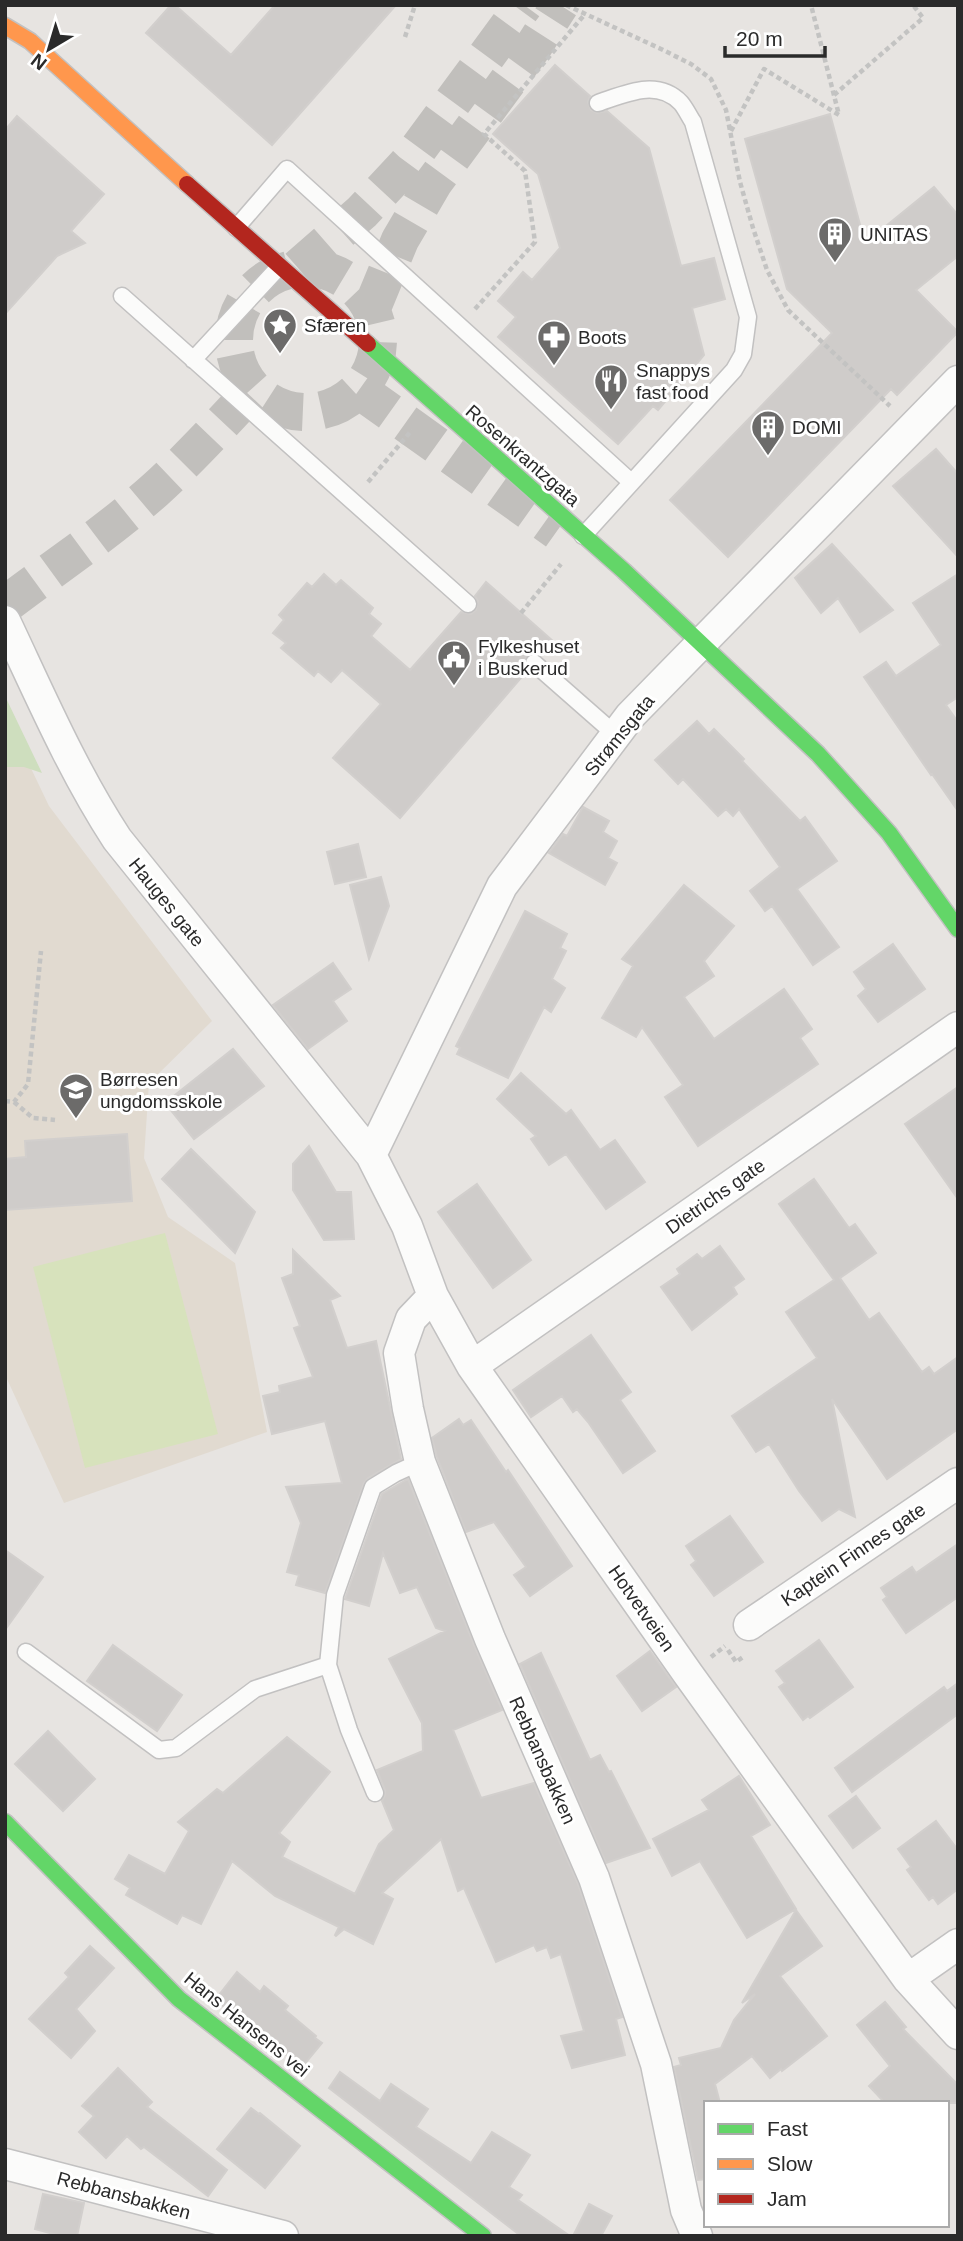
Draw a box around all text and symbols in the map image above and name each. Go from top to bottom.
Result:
north arrow [14,14,84,84]
scale bar [725,14,825,58]
text: 20 m [736,27,783,50]
text: N [27,50,51,75]
building icon: UNITAS [816,215,854,264]
place label: UNITAS [860,224,928,245]
place icon: Sfæren [261,306,299,355]
place label: Sfæren [304,315,366,336]
pharmacy icon: Boots [535,318,573,367]
place label: Boots [578,327,627,348]
place label: Snappys fast food [636,360,710,403]
restaurant icon: Snappys fast food [592,362,630,411]
street label: Rosenkrantzgata [462,400,584,511]
building icon: DOMI [749,408,787,457]
place label: DOMI [792,417,842,438]
place label: Fylkeshuset i Buskerud [478,636,580,679]
public building icon: Fylkeshuset i Buskerud [435,638,473,687]
street label: Strømsgata [580,690,659,780]
street label: Hauges gate [125,854,209,951]
place label: Børresen ungdomsskole [100,1069,223,1112]
school or university icon: Børresen ungdomsskole [57,1071,95,1120]
street label: Dietrichs gate [662,1154,769,1238]
street label: Kaptein Finnes gate [777,1498,929,1610]
street label: Hotvetveien [604,1561,679,1655]
street label: Rebbansbakken [505,1693,580,1827]
street label: Hans Hansens vei [180,1968,313,2081]
legend [704,2101,949,2227]
text: Fast [767,2117,808,2140]
text: Slow [767,2152,813,2175]
street label: Rebbansbakken [55,2168,193,2223]
text: Jam [767,2187,807,2210]

